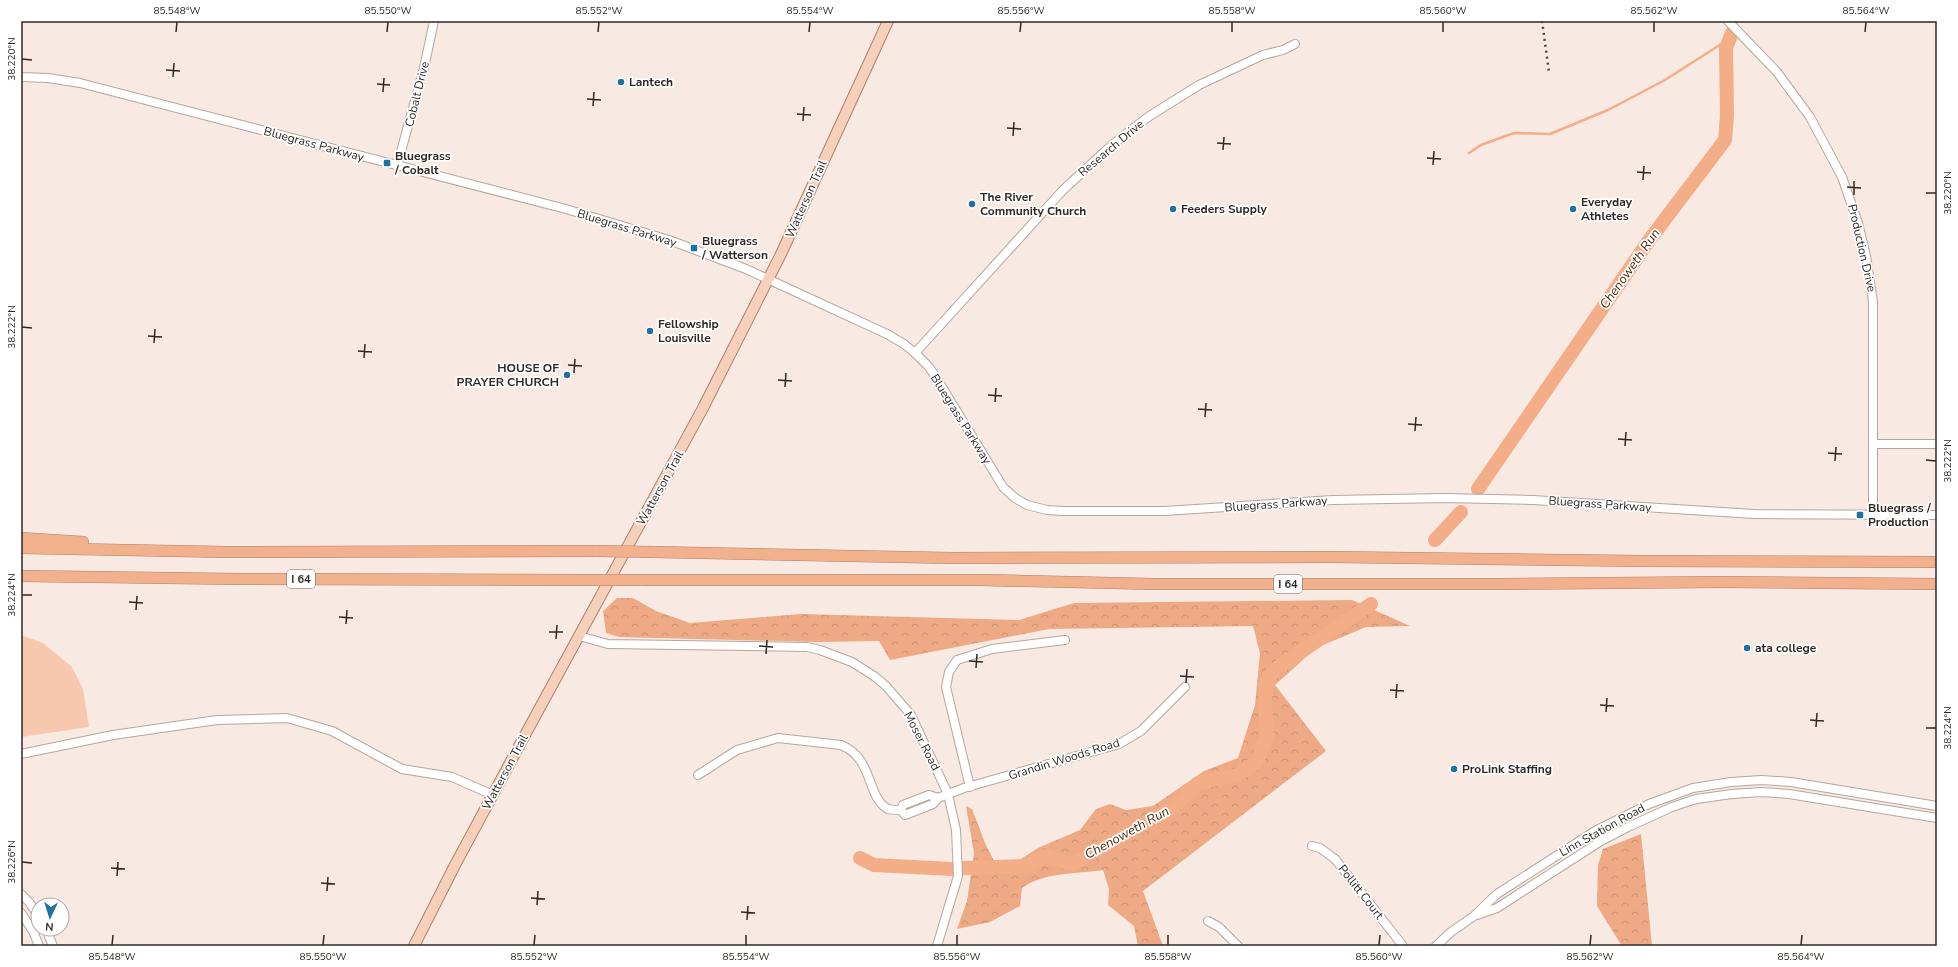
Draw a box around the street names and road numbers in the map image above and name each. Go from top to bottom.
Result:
street label: Cobalt Drive [401,60,433,128]
street label: Research Drive [1075,116,1147,180]
street label: Bluegrass Parkway [262,123,367,165]
street label: Watterson Trail [782,157,830,240]
street label: Production Drive [1844,203,1880,293]
street label: Bluegrass Parkway [575,205,679,251]
street label: Bluegrass Parkway [927,371,996,468]
street label: Watterson Trail [633,447,687,528]
street label: Bluegrass Parkway [1224,492,1329,516]
street label: Bluegrass Parkway [1548,492,1653,516]
road number: I 64 [287,570,315,588]
road number: I 64 [1274,575,1302,593]
street label: Moser Road [900,709,944,773]
street label: Watterson Trail [478,731,532,813]
street label: Grandin Woods Road [1006,734,1122,784]
street label: Linn Station Road [1556,800,1648,860]
street label: Pollitt Court [1335,861,1388,923]

